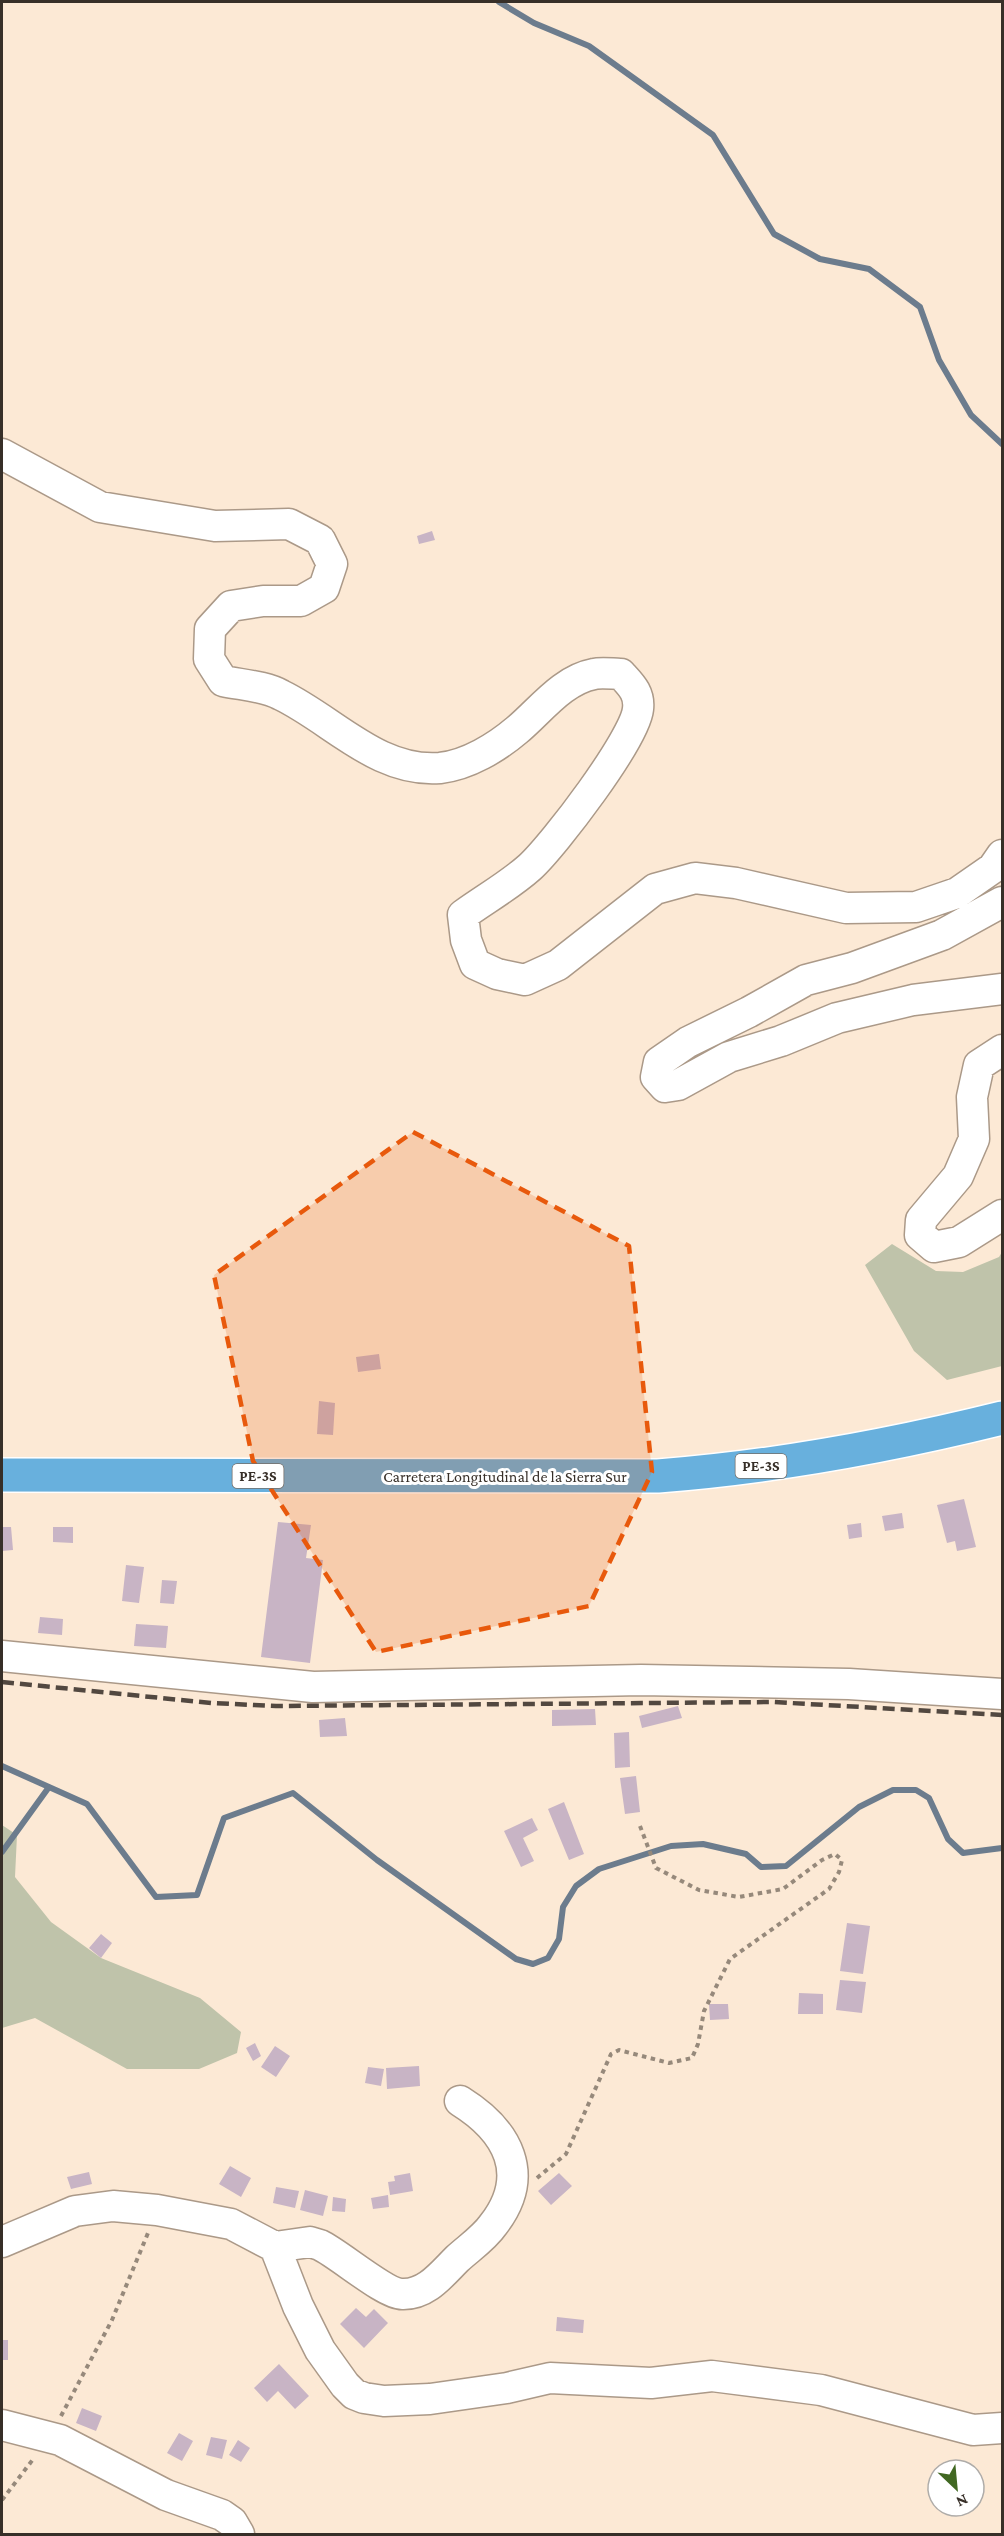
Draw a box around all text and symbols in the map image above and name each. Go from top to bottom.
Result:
road number: PE-3S [736,1454,786,1478]
road number: PE-3S [232,1464,284,1488]
street label: Carretera Longitudinal de la Sierra Sur [383,1468,627,1486]
north arrow [926,2458,986,2518]
text: N [954,2491,971,2511]

